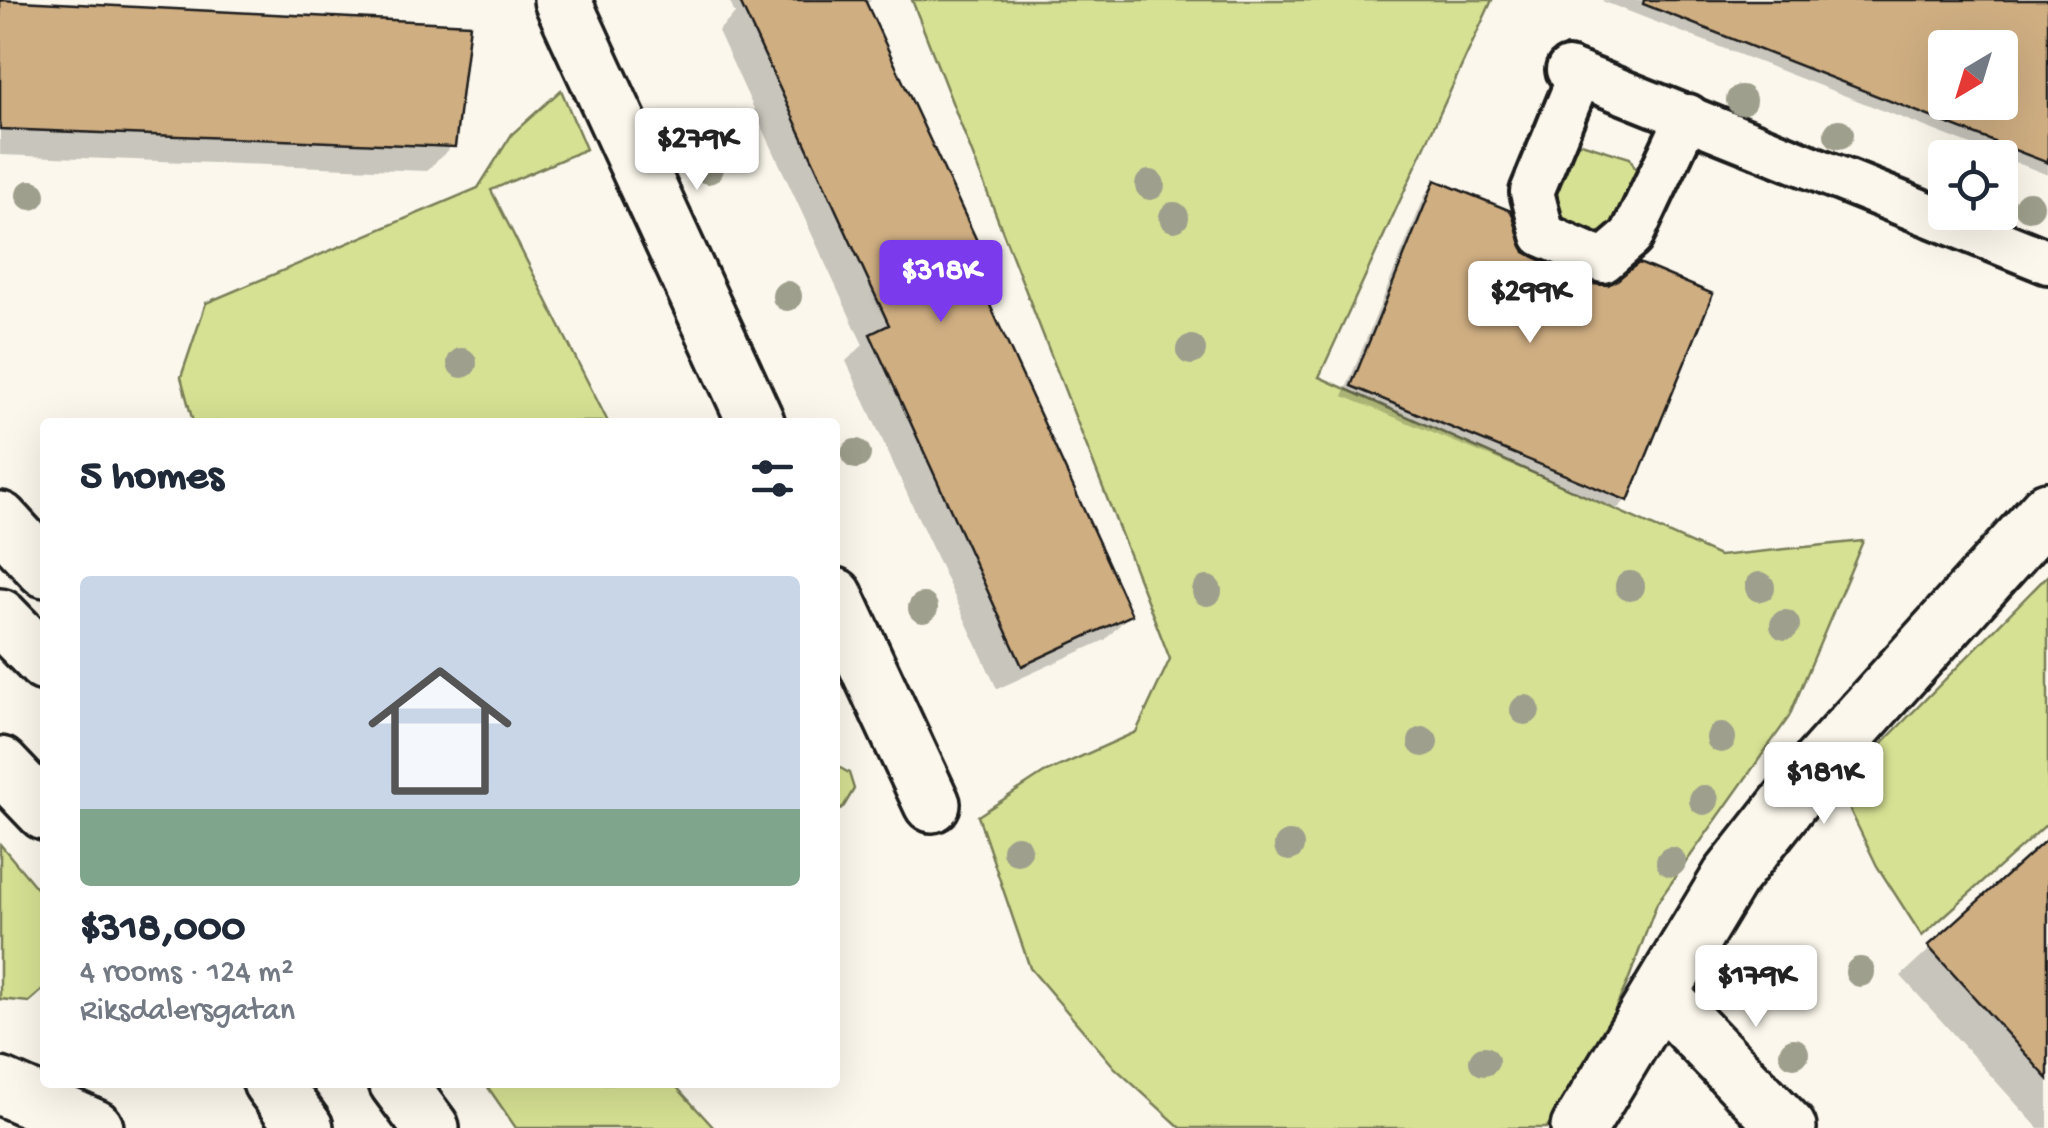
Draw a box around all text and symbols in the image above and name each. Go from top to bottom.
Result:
north arrow [1928,30,2018,120]
map controls [1928,30,2018,230]
pin: $279K [627,108,767,193]
text: $279K [657,121,737,159]
button: locate [1928,140,2018,230]
pin: $318K [871,240,1011,325]
text: $318K [901,253,981,291]
pin: $299K [1460,261,1600,346]
text: $299K [1490,274,1570,312]
icon: filters [745,451,800,506]
text: 5 homes [80,454,223,503]
icon: home [350,641,530,821]
pin: $181K [1754,742,1894,827]
text: $181K [1786,755,1862,793]
text: $318,000 [80,906,245,955]
pin: $179K [1686,945,1826,1030]
text: 4 rooms · 124 m² [80,955,294,993]
text: $179K [1717,958,1795,996]
text: Riksdalersgatan [80,993,295,1031]

